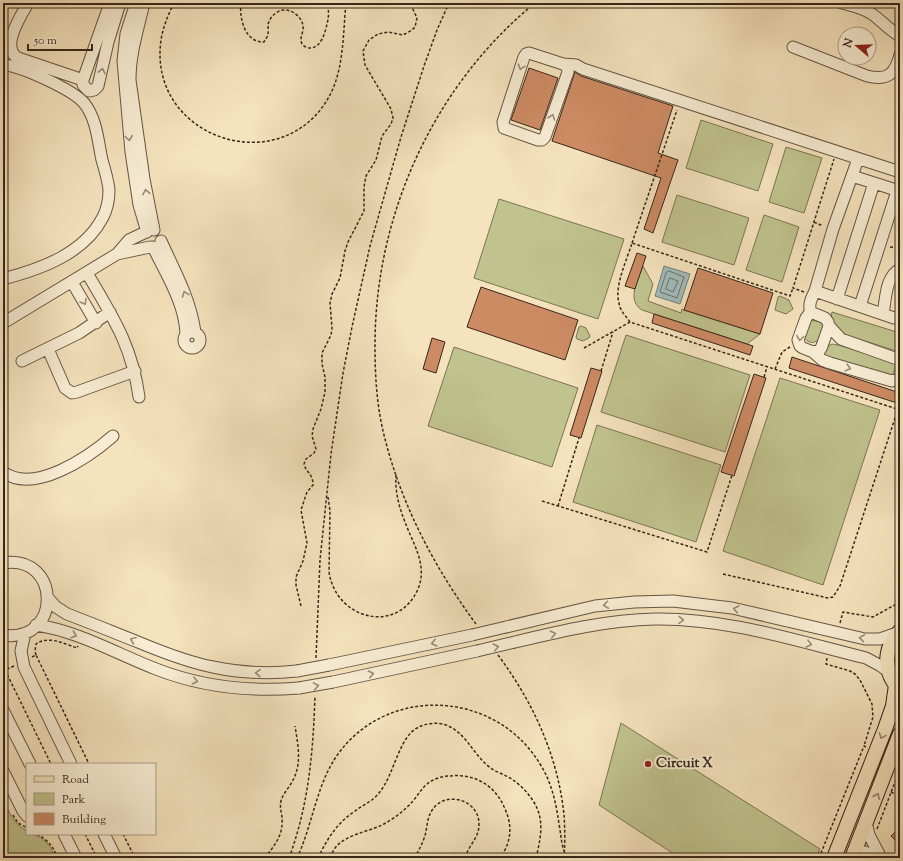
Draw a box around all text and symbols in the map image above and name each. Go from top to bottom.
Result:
scale bar [28,26,92,52]
north arrow [837,26,877,66]
text: 50 m [33,32,57,50]
text: N [839,36,858,51]
one-way arrow [517,63,526,70]
one-way arrow [97,68,105,74]
one-way arrow [547,114,556,121]
one-way arrow [125,135,134,141]
one-way arrow [142,188,151,195]
one-way arrow [182,291,190,298]
one-way arrow [79,298,86,305]
one-way arrow [796,335,805,342]
one-way arrow [844,363,851,372]
one-way arrow [603,600,609,609]
one-way arrow [732,605,739,613]
one-way arrow [678,615,684,624]
one-way arrow [71,630,78,639]
one-way arrow [549,630,556,638]
one-way arrow [859,634,865,643]
one-way arrow [130,637,137,645]
one-way arrow [431,638,437,646]
one-way arrow [805,639,812,648]
one-way arrow [492,643,499,652]
one-way arrow [255,669,261,677]
one-way arrow [368,670,375,678]
one-way arrow [192,677,199,685]
one-way arrow [313,682,319,690]
one-way arrow [879,733,887,740]
place label: Circuit X [656,754,713,774]
marker: Circuit X [643,759,653,769]
legend [26,763,156,835]
text: Road [62,771,89,789]
text: Park [62,791,85,809]
one-way arrow [872,792,880,799]
text: Building [62,811,106,829]

